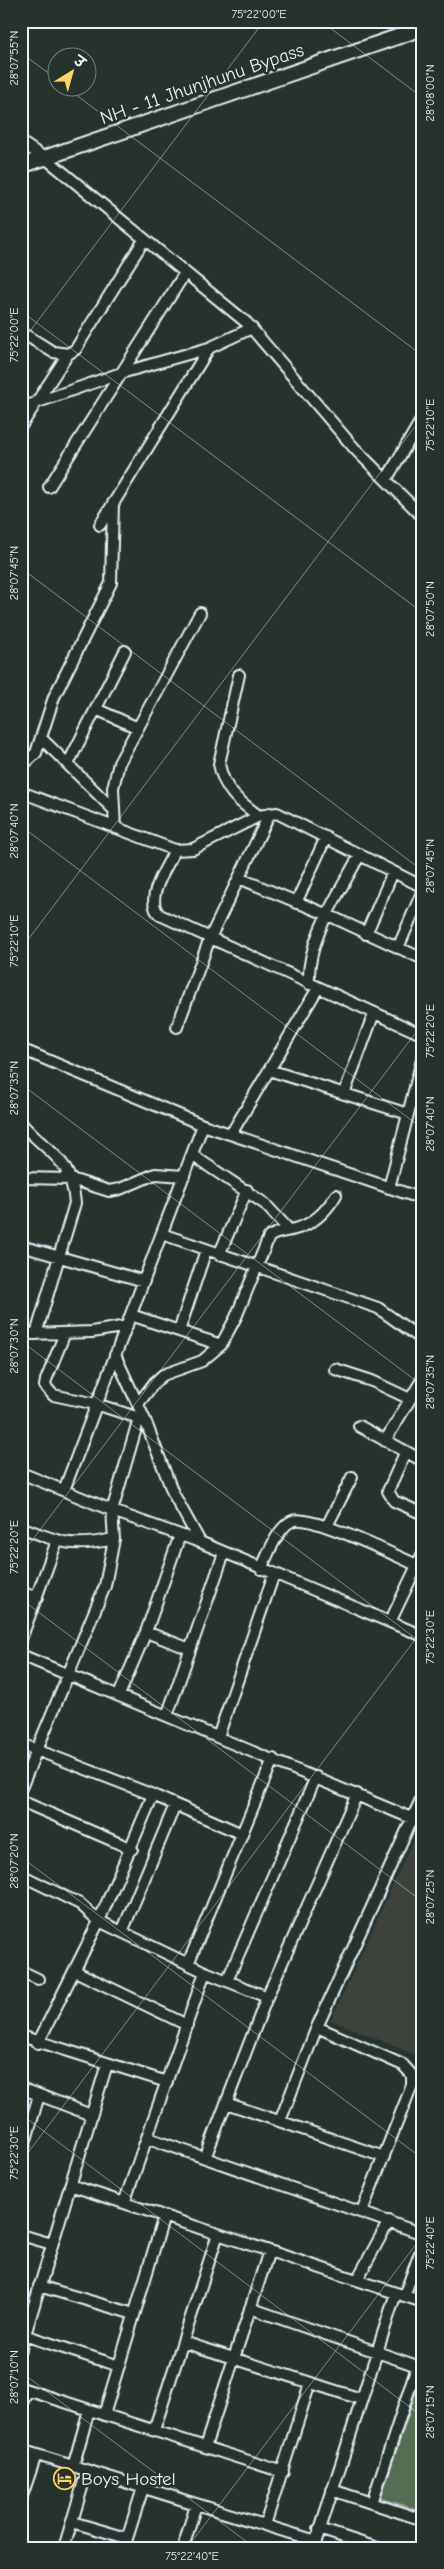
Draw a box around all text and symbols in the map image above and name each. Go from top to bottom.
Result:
text: 75°22'00"E [231,7,287,21]
text: 28°07'55"N [7,31,21,85]
street label: NH - 11 Jhunjhunu Bypass [97,39,307,129]
north arrow [48,48,98,98]
text: उ [69,51,90,73]
text: 28°08'00"N [423,64,437,122]
text: 75°22'00"E [7,307,21,363]
text: 75°22'10"E [423,399,437,451]
text: 28°07'45"N [7,546,21,600]
text: 28°07'50"N [423,581,437,637]
text: 28°07'40"N [7,803,21,859]
text: 28°07'45"N [423,839,437,893]
text: 75°22'10"E [7,915,21,967]
text: 75°22'20"E [423,1004,437,1058]
text: 28°07'35"N [7,1061,21,1115]
text: 28°07'40"N [423,1096,437,1152]
text: 28°07'30"N [7,1318,21,1374]
text: 28°07'35"N [423,1355,437,1409]
text: 75°22'20"E [7,1520,21,1574]
text: 75°22'30"E [423,1610,437,1664]
text: 28°07'20"N [7,1833,21,1889]
text: 28°07'25"N [423,1870,437,1924]
text: 75°22'30"E [7,2126,21,2180]
text: 75°22'40"E [423,2216,437,2270]
text: 28°07'10"N [7,2350,21,2404]
text: 28°07'15"N [423,2385,437,2439]
hotel icon: Boys Hostel [53,2467,77,2491]
place label: Boys Hostel [81,2468,176,2490]
text: 75°22'40"E [165,2549,219,2563]

